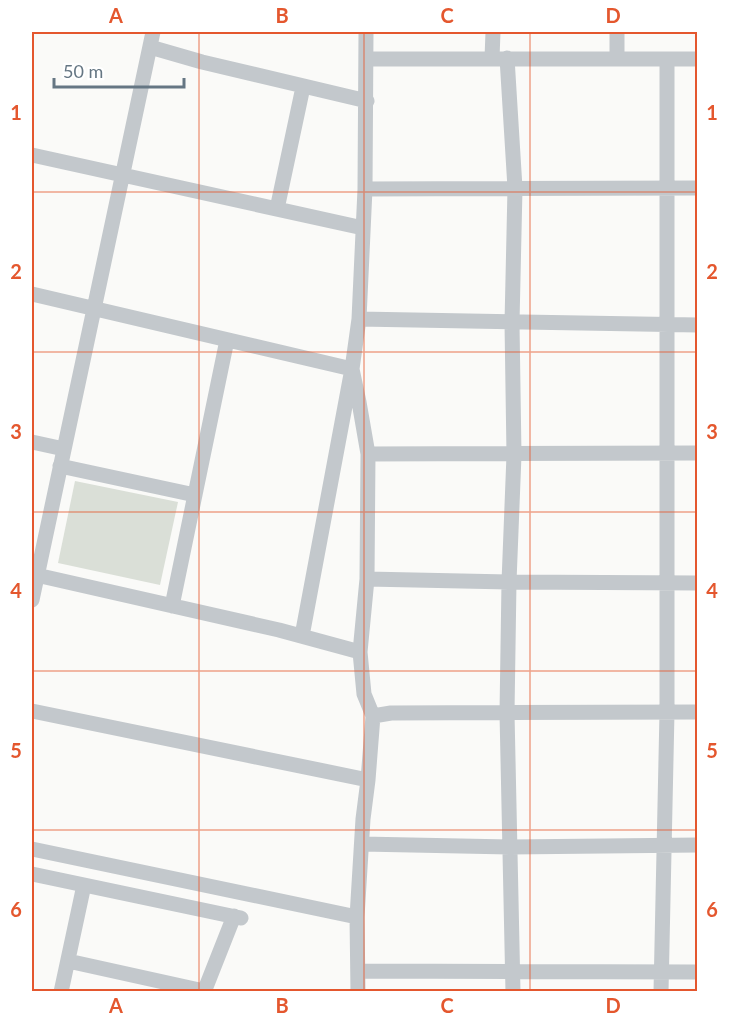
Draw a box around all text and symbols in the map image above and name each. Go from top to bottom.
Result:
text: A [108,3,123,27]
text: B [275,3,289,27]
text: C [440,3,454,27]
text: D [605,3,621,27]
scale bar [54,51,184,89]
text: 50 m [63,60,103,82]
text: 1 [10,100,22,124]
text: 1 [706,100,718,124]
text: 2 [10,259,22,283]
text: 2 [706,259,718,283]
text: 3 [10,419,22,443]
text: 3 [706,419,718,443]
text: 4 [10,578,22,602]
text: 4 [706,578,718,602]
text: 5 [10,738,22,762]
text: 5 [706,738,718,762]
text: 6 [10,897,22,921]
text: 6 [706,897,718,921]
text: A [108,993,123,1017]
text: B [275,993,289,1017]
text: C [440,993,454,1017]
text: D [605,993,621,1017]

